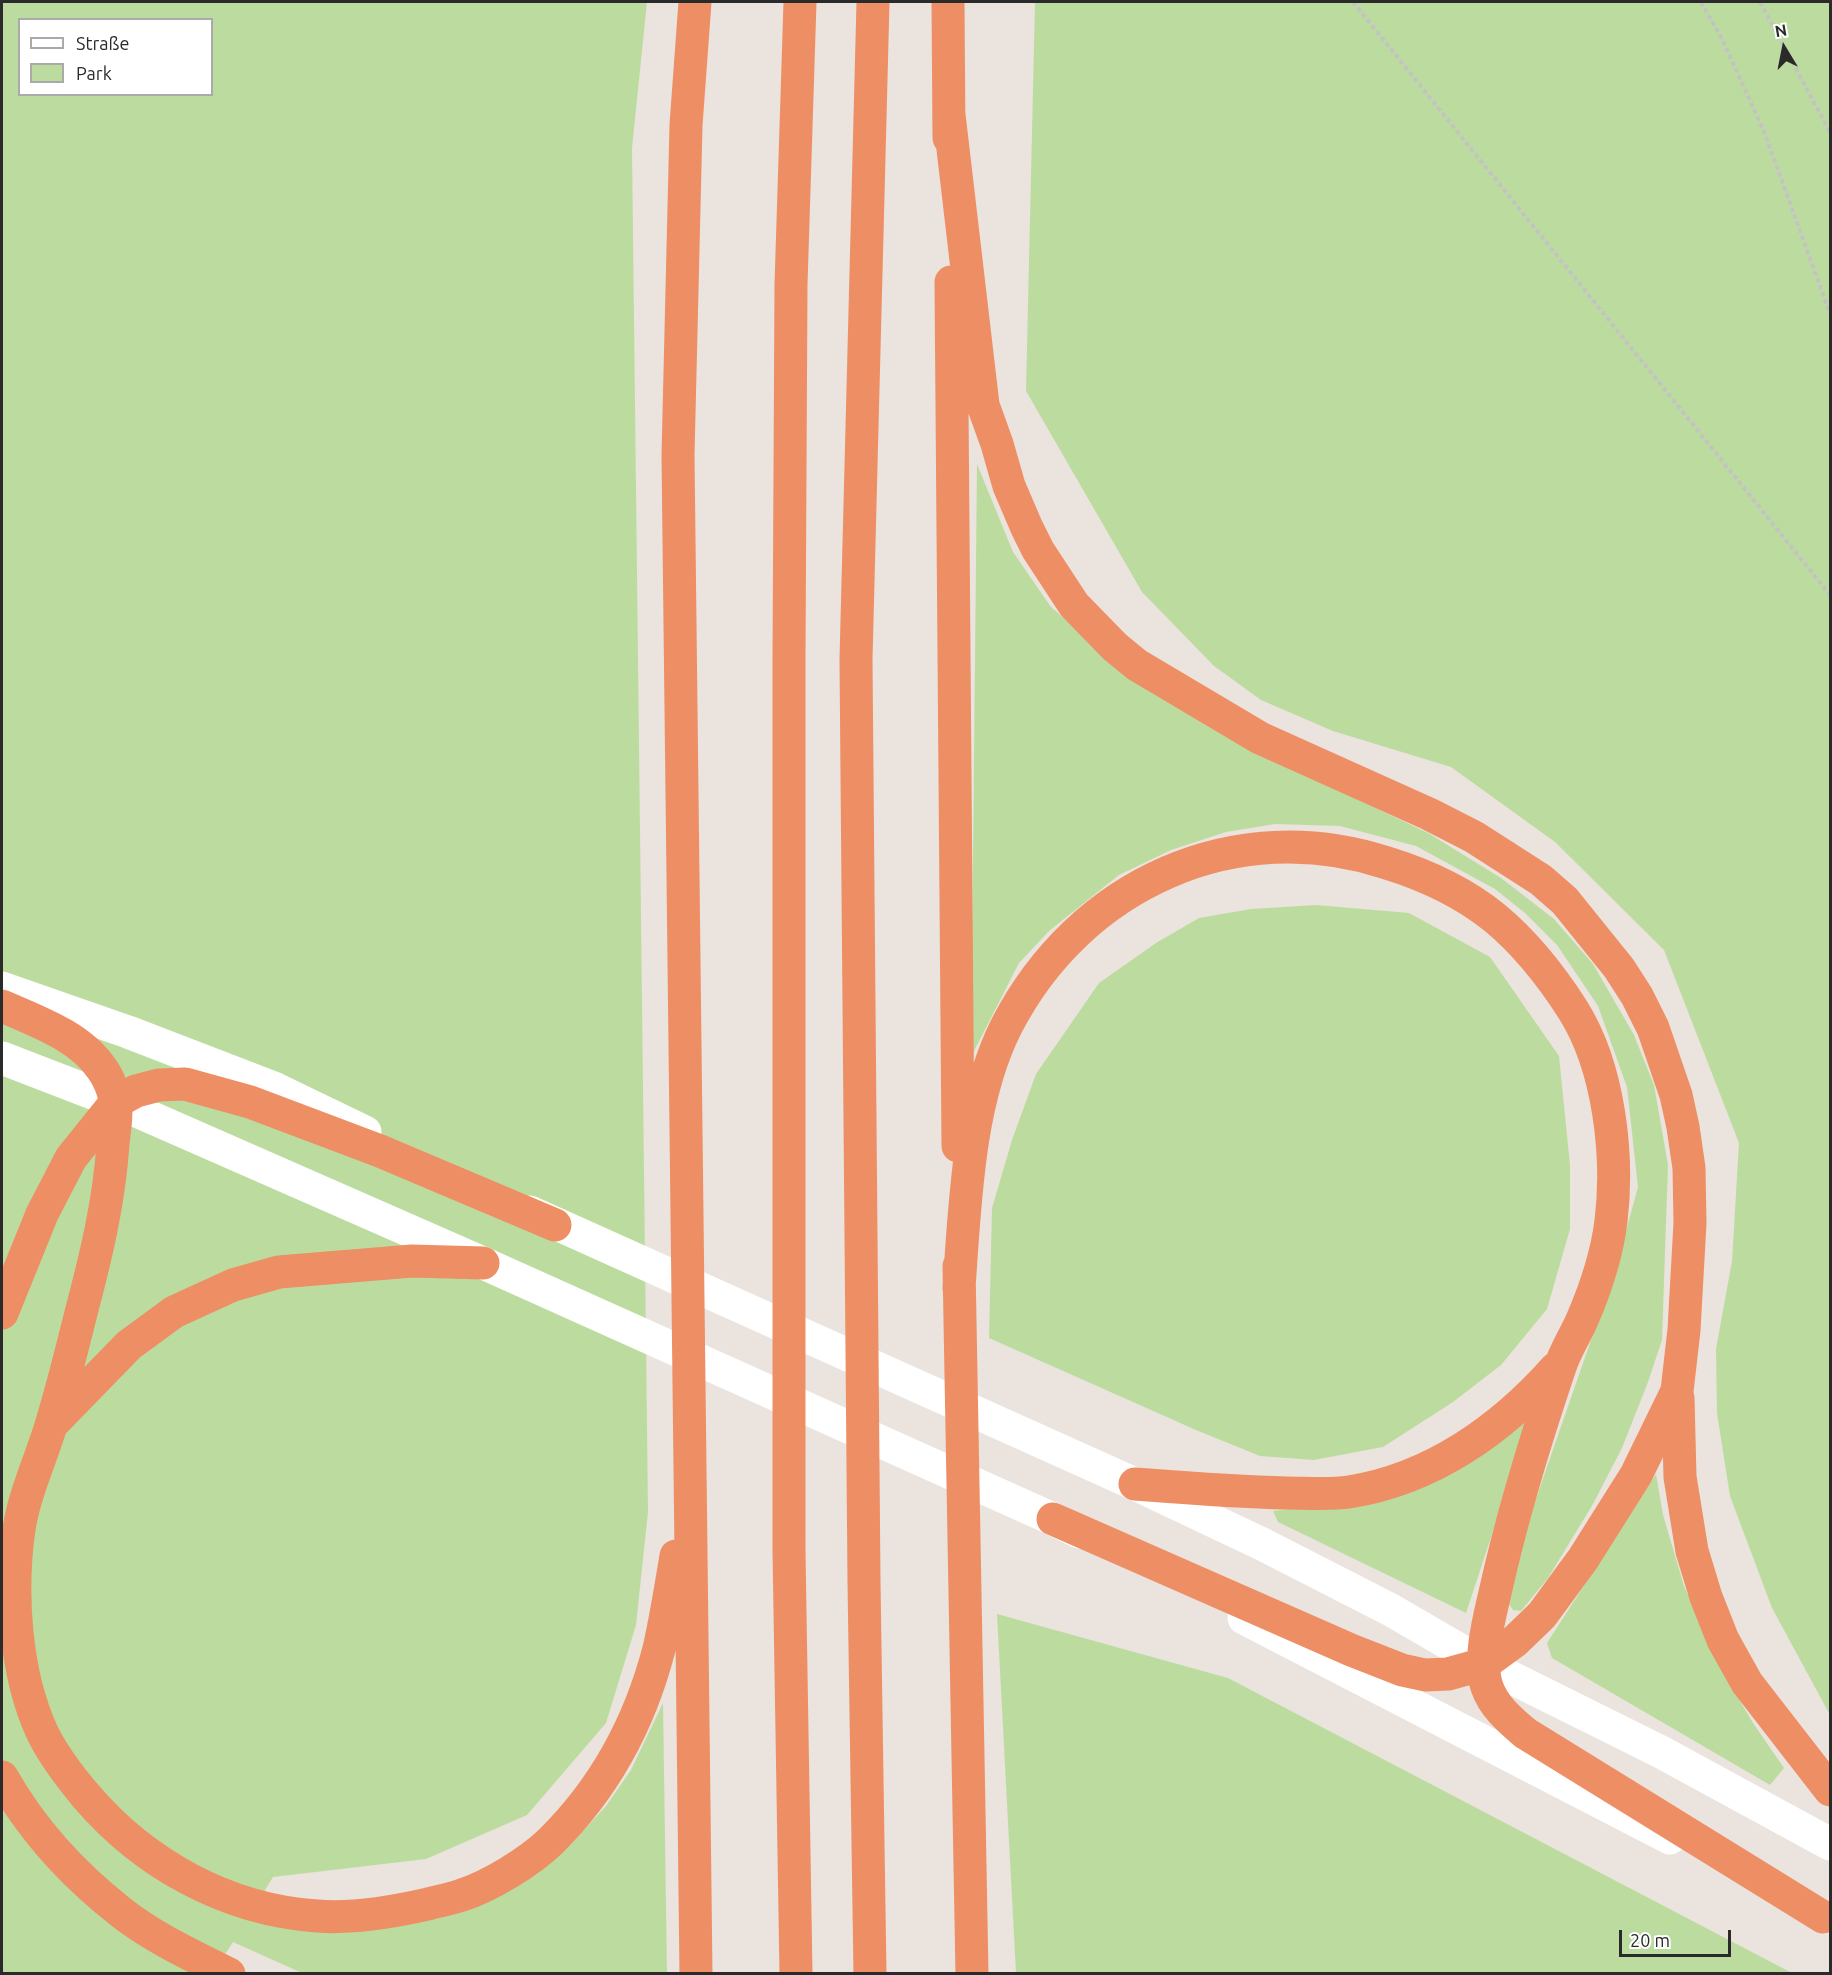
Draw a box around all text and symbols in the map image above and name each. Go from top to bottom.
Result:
legend [18,18,213,96]
north arrow [1754,18,1814,78]
text: N [1773,20,1788,40]
text: Straße [76,33,129,53]
text: Park [76,63,112,83]
scale bar [1622,1918,1734,1956]
text: 20 m [1630,1930,1670,1950]

